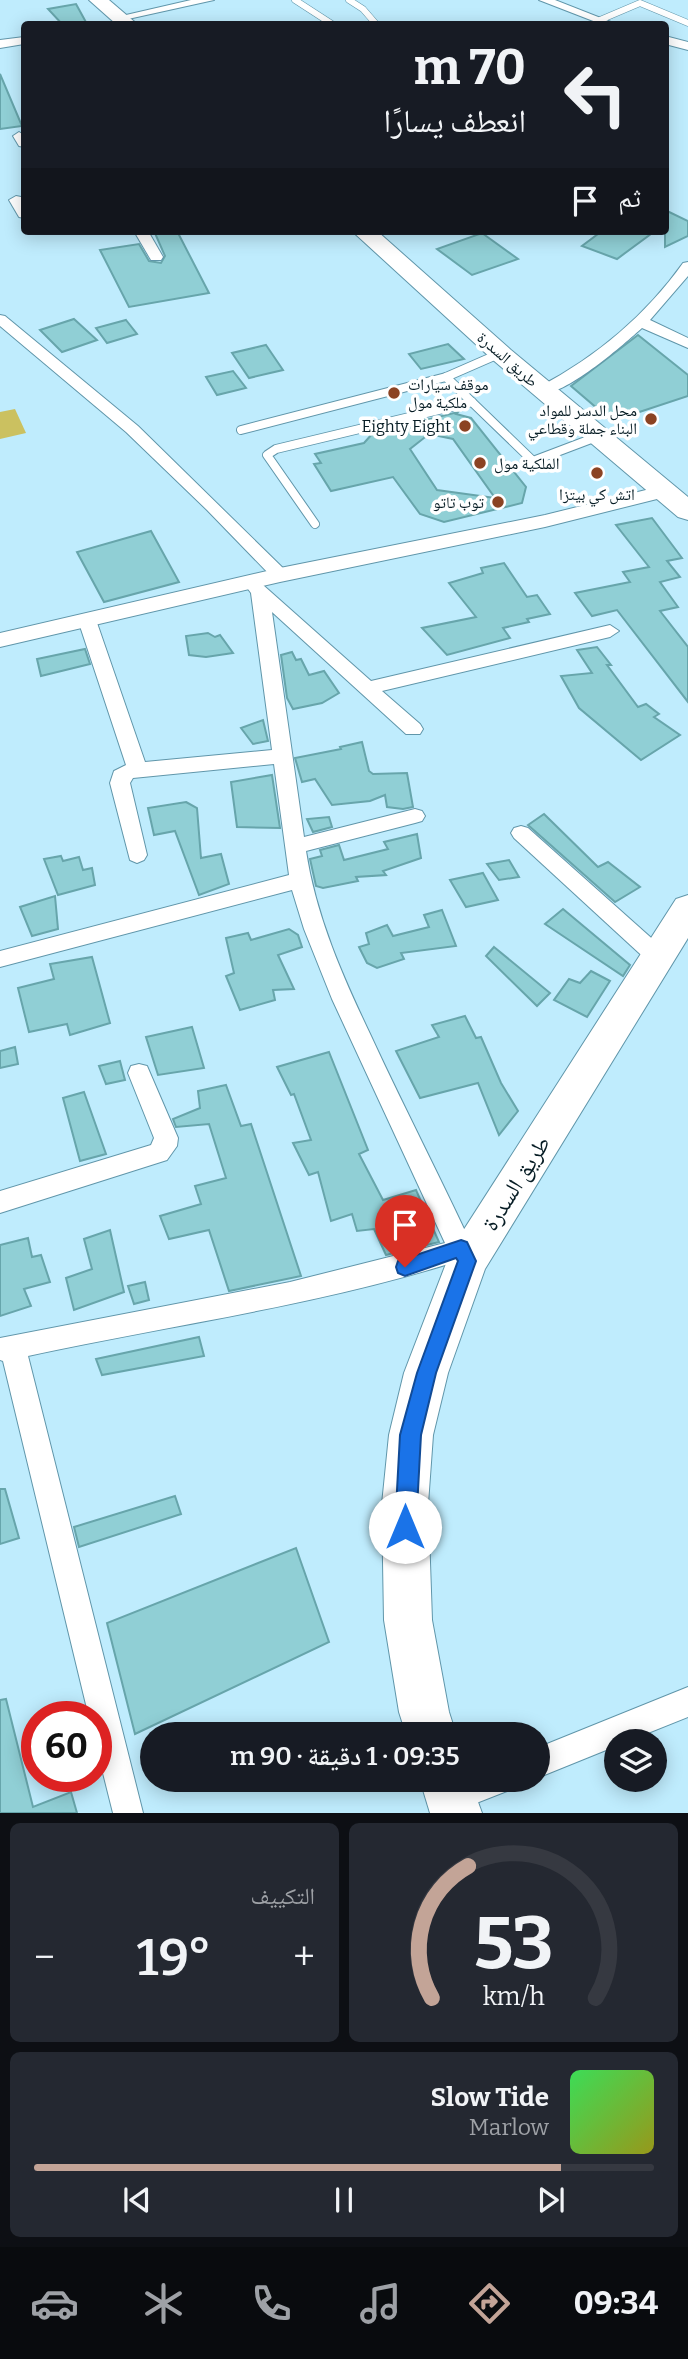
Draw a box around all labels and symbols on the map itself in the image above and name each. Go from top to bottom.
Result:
street label: طريق السدرة [473,328,542,392]
place label: موقف سيارات ملكية مول [408,375,488,413]
marker: موقف سيارات ملكية مول [386,385,402,401]
place label: محل الدسر للمواد البناء جملة وقطاعي [528,401,637,441]
marker: محل الدسر للمواد البناء جملة وقطاعي [643,411,659,427]
place label: Eighty Eight [361,417,451,436]
marker: Eighty Eight [457,418,473,434]
place label: الملكية مول [494,454,560,474]
marker: الملكية مول [472,455,488,471]
marker: اتش كي بيتزا [589,465,605,481]
place label: اتش كي بيتزا [559,485,635,507]
place label: توب تاتو [433,493,484,512]
marker: توب تاتو [490,494,506,510]
street label: طريق السدرة [476,1130,556,1236]
pin [375,1195,435,1267]
position arrow [368,1490,442,1564]
speed limit sign: 60 [21,1701,112,1792]

